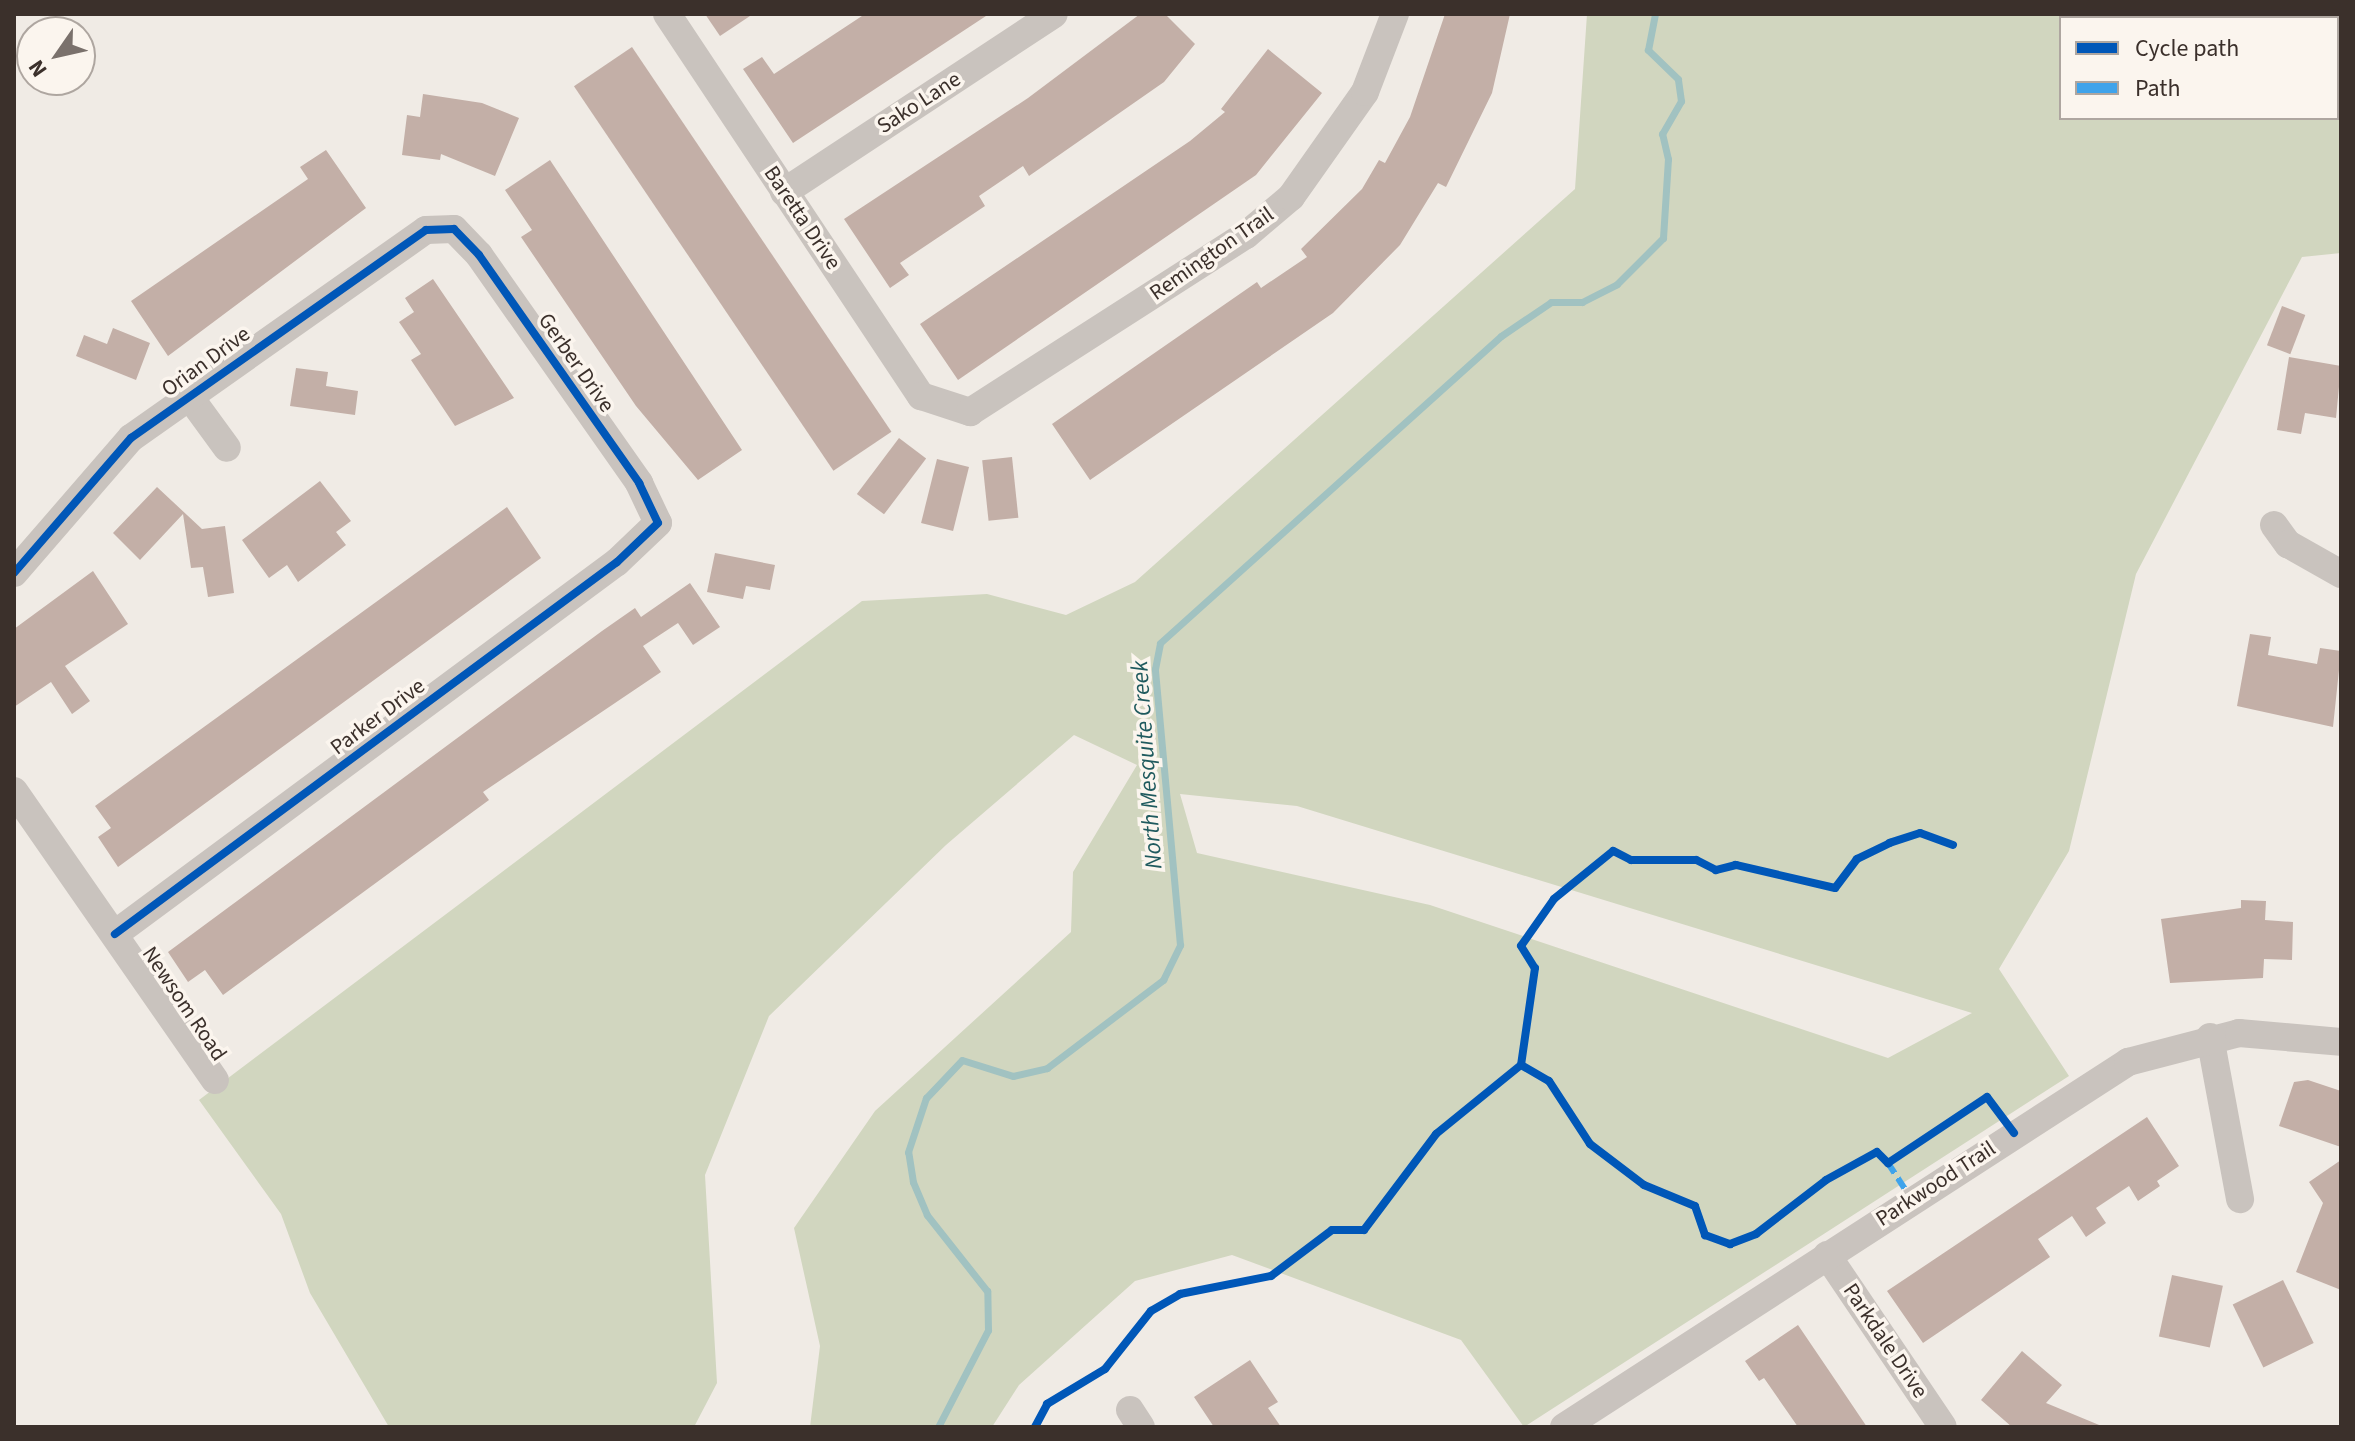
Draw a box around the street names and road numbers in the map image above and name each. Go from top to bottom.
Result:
street label: Sako Lane [872,66,966,140]
street label: Baretta Drive [758,161,846,275]
street label: Remington Trail [1145,201,1279,307]
street label: Gerber Drive [532,308,620,418]
street label: Orian Drive [157,321,255,403]
street label: Parker Drive [326,673,430,761]
street label: Newsom Road [136,942,232,1066]
street label: Parkwood Trail [1871,1136,2001,1232]
street label: Parkdale Drive [1837,1279,1933,1403]

